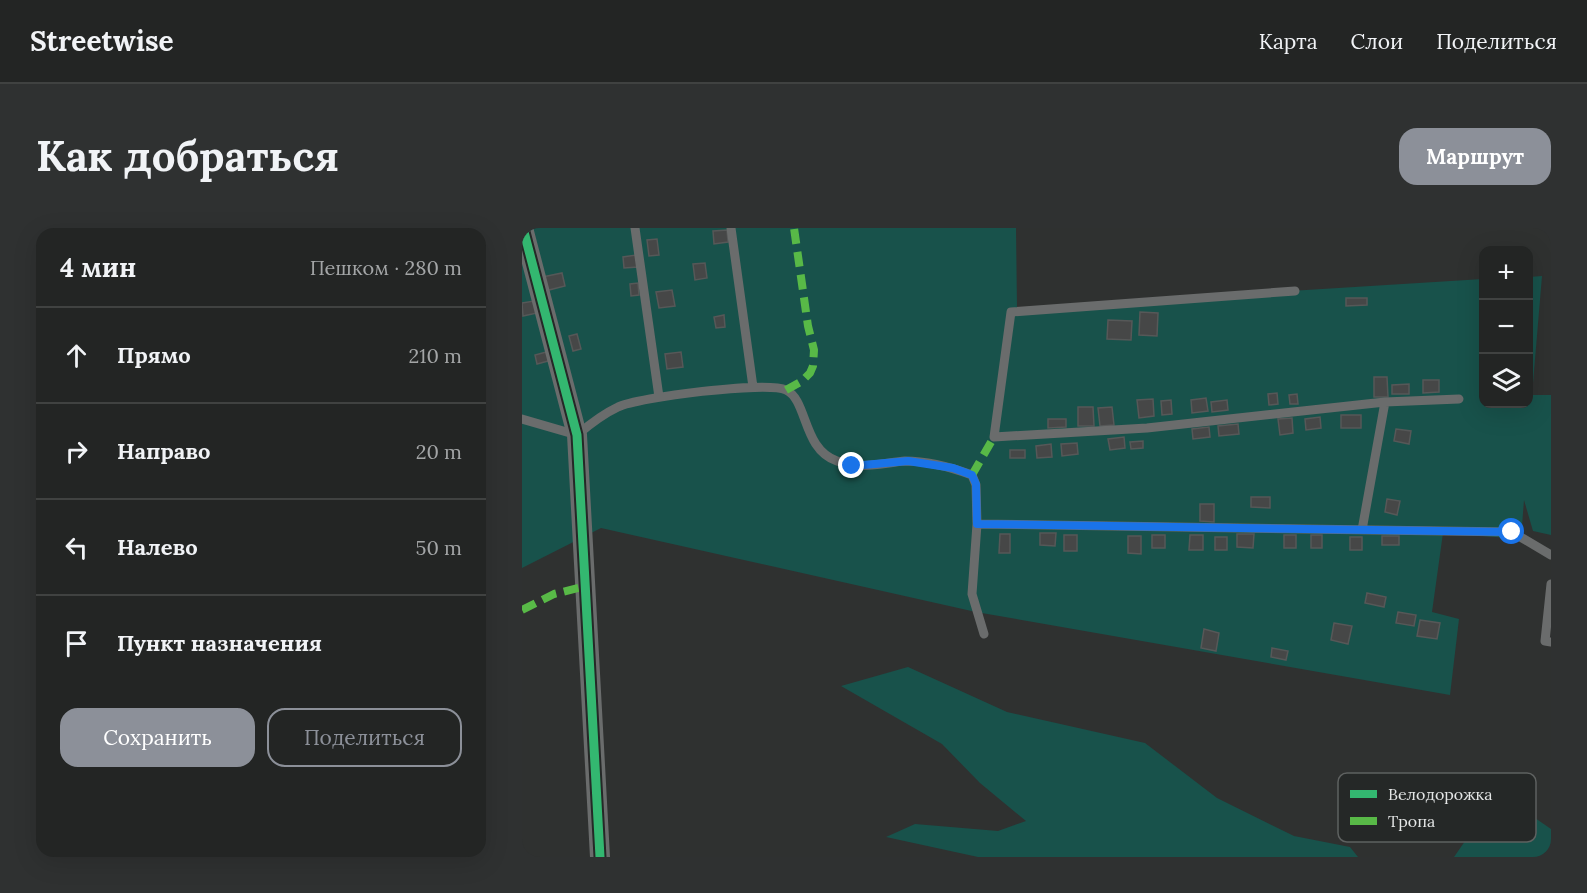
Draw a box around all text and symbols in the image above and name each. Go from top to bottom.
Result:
text: Streetwise [30,23,174,59]
text: Карта [1259,28,1318,55]
text: Слои [1351,28,1403,55]
text: Поделиться [1436,28,1557,55]
button: Маршрут [1399,128,1551,185]
text: Как добраться [36,129,339,183]
map controls [1479,246,1533,408]
button: + [1479,246,1533,300]
text: 4 мин [60,251,136,284]
text: Пешком · 280 m [310,255,462,280]
button: − [1479,300,1533,354]
icon: ahead [60,339,93,372]
text: Прямо [117,341,191,369]
text: 210 m [408,343,462,368]
button: layers [1479,354,1533,408]
icon: right [60,435,93,468]
text: Направо [117,437,211,465]
text: 20 m [416,439,462,464]
route end [838,452,864,478]
route start [1498,518,1524,544]
icon: left [60,531,93,564]
text: Налево [117,533,198,561]
text: 50 m [416,535,462,560]
icon: arrive [60,627,93,660]
text: Пункт назначения [117,629,322,657]
button: Сохранить [60,708,255,767]
button: Поделиться [267,708,462,767]
legend [1338,773,1536,842]
text: Велодорожка [1388,784,1492,804]
text: Тропа [1388,811,1435,831]

